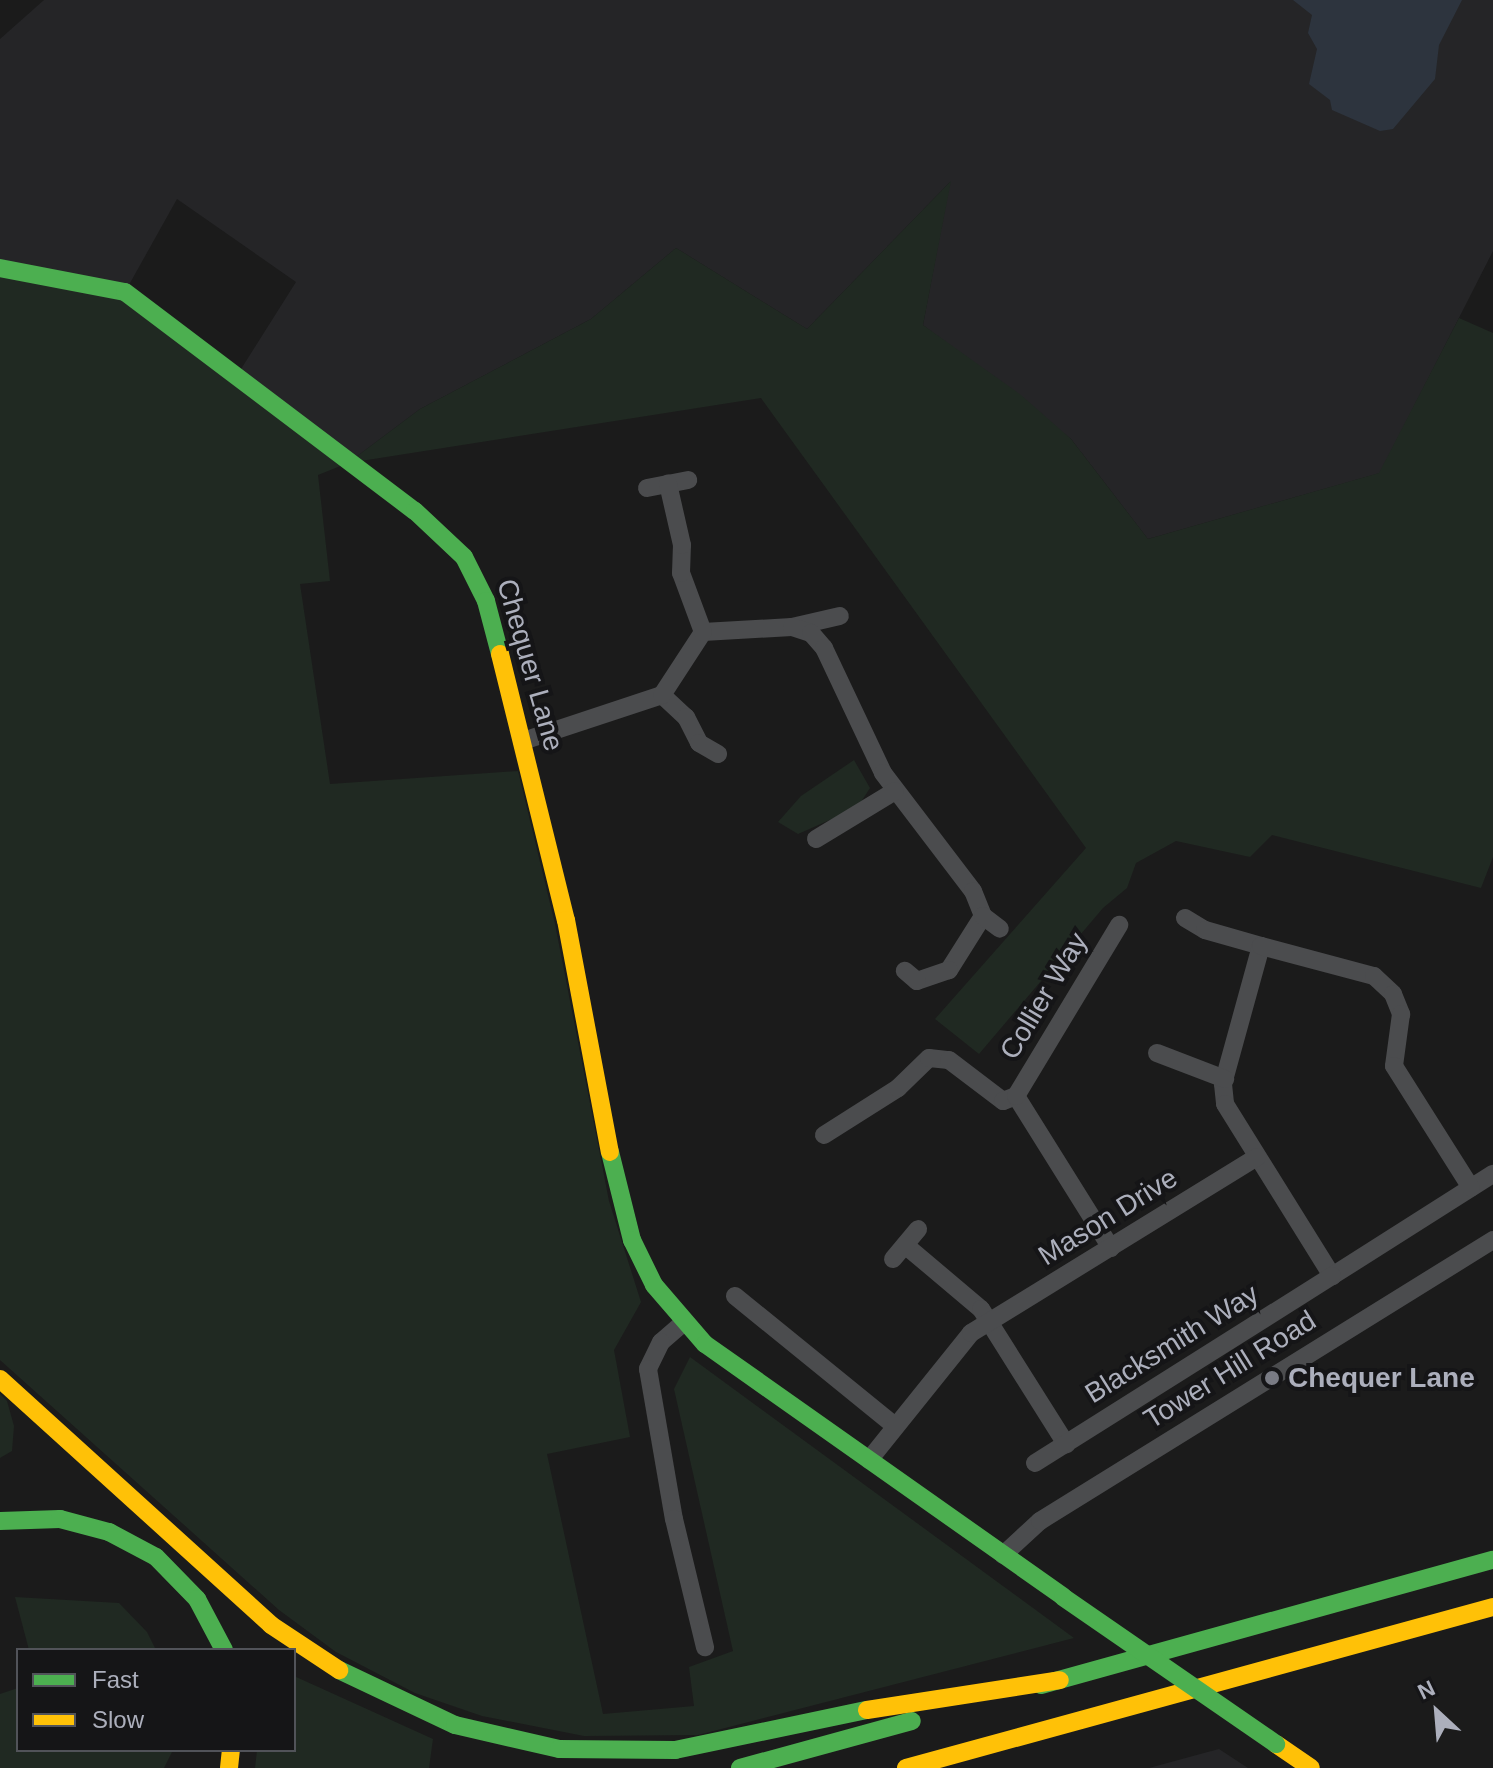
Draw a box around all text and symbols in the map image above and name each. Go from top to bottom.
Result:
street label: Chequer Lane [489,575,571,755]
street label: Collier Way [993,926,1095,1066]
street label: Mason Drive [1032,1161,1184,1273]
street label: Blacksmith Way [1079,1277,1265,1411]
street label: Tower Hill Road [1138,1304,1322,1436]
place label: Chequer Lane [1288,1361,1475,1395]
marker: Chequer Lane [1263,1369,1281,1387]
legend [16,1648,296,1752]
text: Fast [92,1666,139,1693]
north arrow [1397,1672,1477,1752]
text: N [1414,1675,1439,1705]
text: Slow [92,1706,144,1733]

